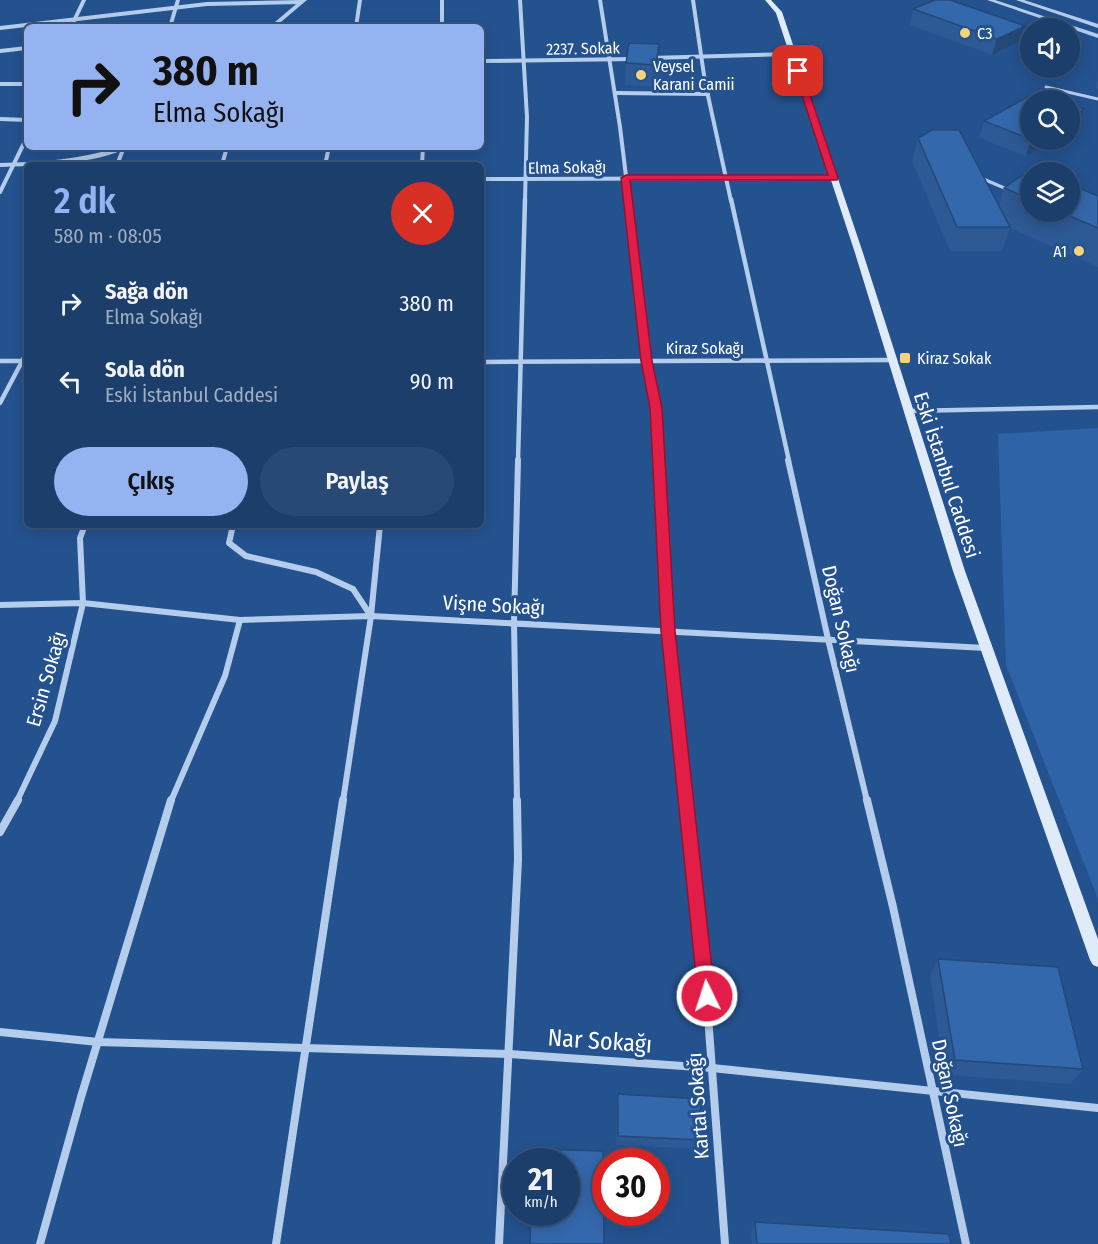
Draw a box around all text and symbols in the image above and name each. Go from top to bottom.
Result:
map controls [1020,18,1080,222]
button: sound [1020,18,1080,78]
place label: C3 [977,24,992,43]
marker: C3 [958,26,972,40]
street label: 2237. Sokak [546,38,621,59]
pin [772,45,823,96]
text: 380 m [153,46,259,96]
icon: right [54,48,132,126]
icon: arrive [781,54,814,87]
place label: Veysel Karani Camii [653,57,735,94]
marker: Veysel Karani Camii [634,68,648,82]
button: search [1020,90,1080,150]
text: Elma Sokağı [153,97,285,129]
street label: Elma Sokağı [528,157,606,178]
button: layers [1020,162,1080,222]
text: 2 dk [54,179,116,223]
button: close [391,182,454,245]
text: 580 m · 08:05 [54,224,162,248]
place label: A1 [1053,242,1067,261]
marker: A1 [1072,244,1086,258]
text: Sağa dön [105,278,188,305]
icon: right [54,287,87,320]
text: 380 m [400,290,454,317]
text: Elma Sokağı [105,305,203,329]
street label: Kiraz Sokağı [666,339,744,358]
place label: Kiraz Sokak [917,349,992,368]
marker: Kiraz Sokak [898,351,912,365]
text: Sola dön [105,356,185,383]
icon: left [54,365,87,398]
text: 90 m [410,368,454,395]
text: Eski İstanbul Caddesi [105,383,278,407]
street label: Eski İstanbul Caddesi [909,389,985,561]
button: Çıkış [54,447,248,516]
button: Paylaş [260,447,454,516]
street label: Doğan Sokağı [817,563,865,675]
street label: Vişne Sokağı [442,590,546,621]
street label: Ersin Sokağı [21,628,71,730]
position arrow [675,964,739,1028]
street label: Nar Sokağı [547,1023,653,1059]
street label: Doğan Sokağı [927,1037,973,1149]
street label: Kartal Sokağı [682,1052,714,1160]
speed limit sign: 30 [592,1148,670,1226]
text: 21 [528,1162,554,1198]
text: km/h [524,1193,558,1211]

